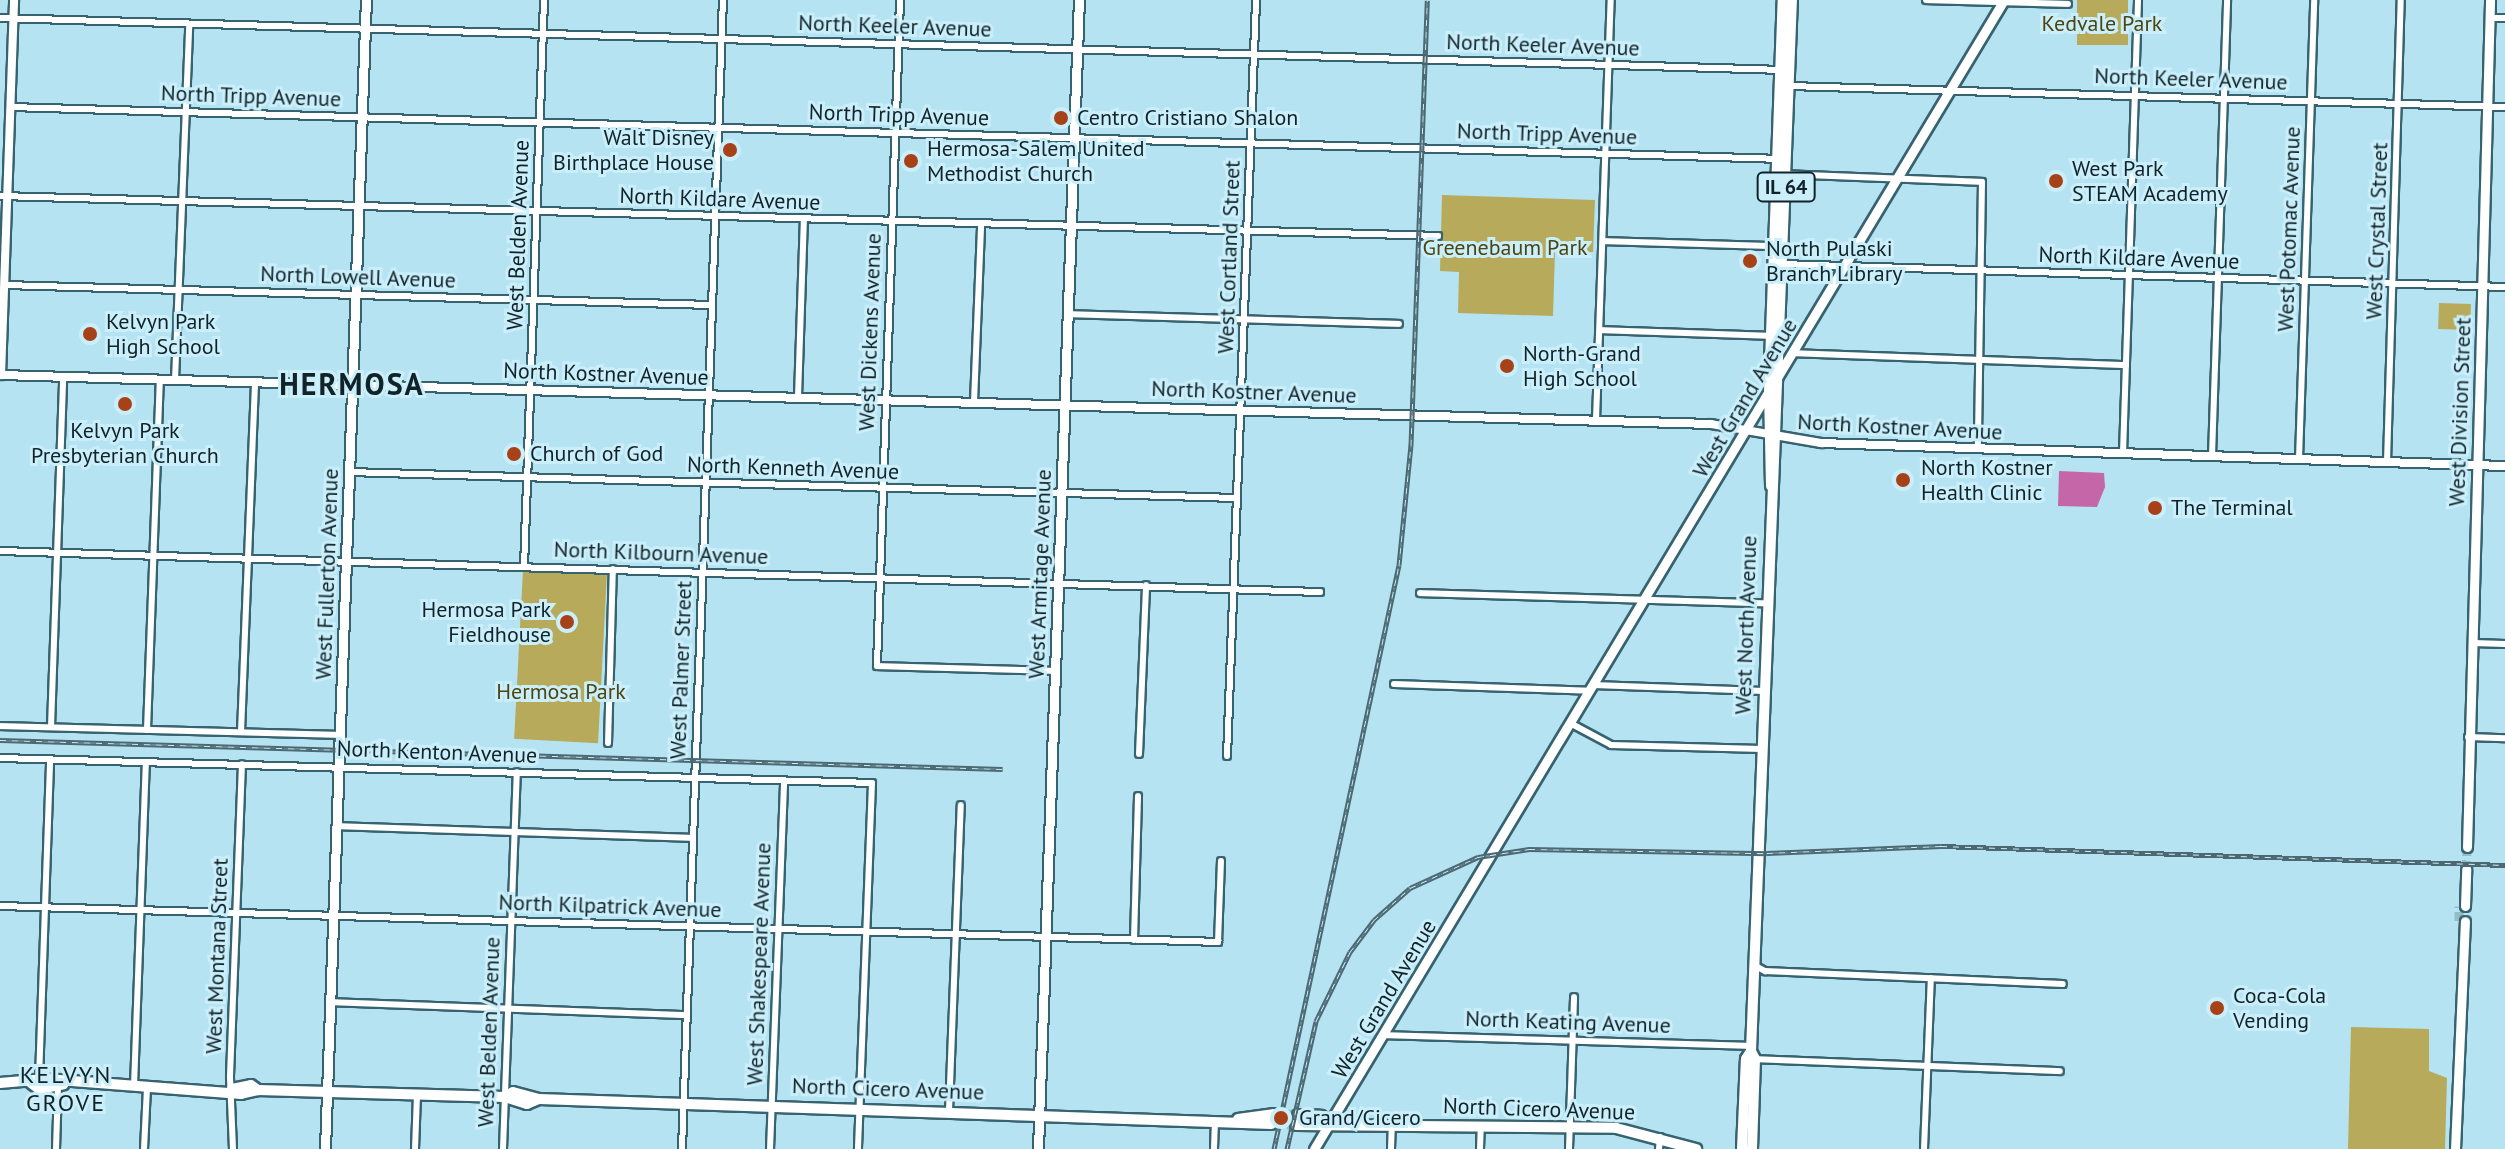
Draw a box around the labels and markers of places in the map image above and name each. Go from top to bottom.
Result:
place label: Centro Cristiano Shalon [1077,105,1298,131]
marker: Centro Cristiano Shalon [1052,109,1070,127]
place label: Walt Disney Birthplace House [553,124,714,176]
place label: Hermosa-Salem United Methodist Church [927,135,1145,186]
marker: Walt Disney Birthplace House [721,141,739,159]
marker: Hermosa-Salem United Methodist Church [902,152,920,170]
place label: West Park STEAM Academy [2072,155,2228,206]
marker: West Park STEAM Academy [2047,172,2065,190]
place label: North Pulaski Branch Library [1766,235,1902,286]
marker: North Pulaski Branch Library [1741,252,1759,270]
place label: Kelvyn Park High School [106,308,220,360]
marker: Kelvyn Park High School [81,325,99,343]
place label: North-Grand High School [1523,340,1641,392]
marker: North-Grand High School [1498,357,1516,375]
marker: Kelvyn Park Presbyterian Church [116,395,134,413]
place label: Kelvyn Park Presbyterian Church [31,417,219,468]
place label: Church of God [530,441,663,467]
marker: Church of God [505,445,523,463]
place label: North Kostner Health Clinic [1921,454,2053,506]
marker: North Kostner Health Clinic [1892,469,1914,491]
place label: The Terminal [2171,495,2293,521]
marker: The Terminal [2146,499,2164,517]
place label: Hermosa Park Fieldhouse [421,596,551,648]
marker: Hermosa Park Fieldhouse [558,613,576,631]
place label: Coca-Cola Vending [2233,982,2326,1034]
marker: Coca-Cola Vending [2208,999,2226,1017]
place label: Grand/Cicero [1299,1105,1421,1131]
marker: Grand/Cicero [1270,1107,1292,1129]

